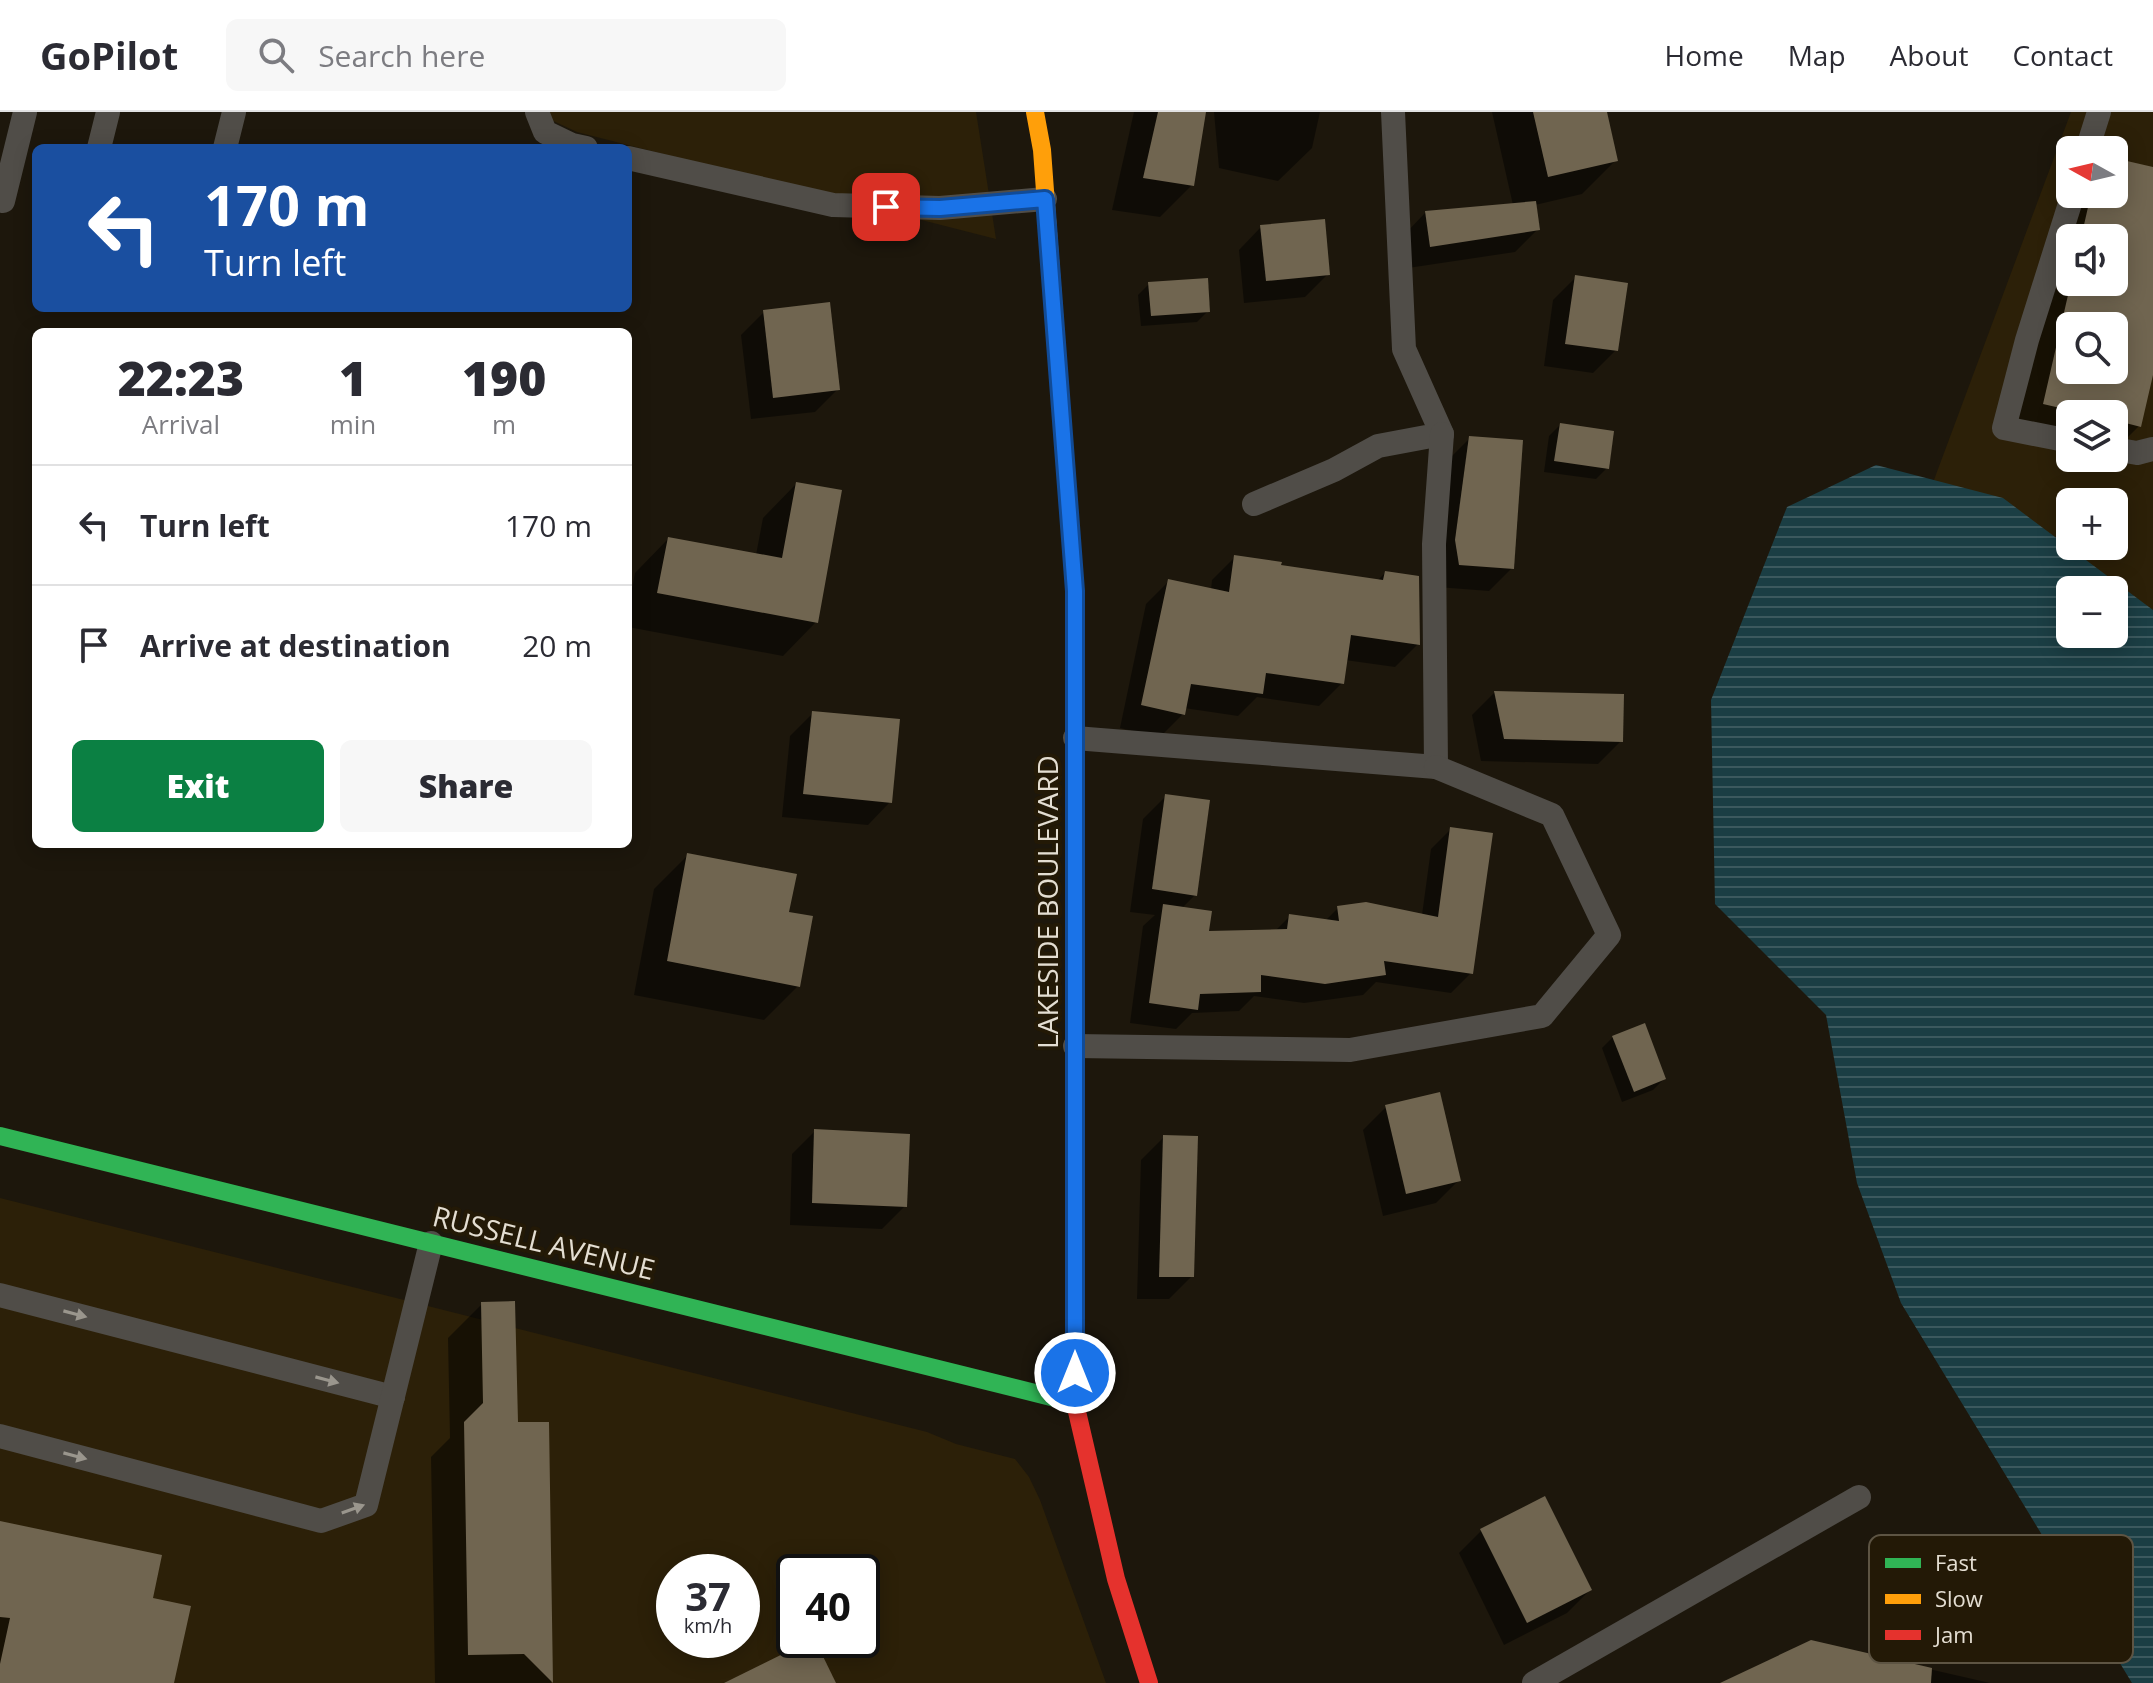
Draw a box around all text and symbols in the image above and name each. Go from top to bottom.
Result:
search box [226,19,786,91]
text: GoPilot [40,29,178,81]
icon: search [254,33,298,77]
text: Search here [318,35,485,76]
text: Home [1665,36,1744,74]
text: Map [1788,36,1846,74]
text: About [1890,36,1968,74]
text: Contact [2012,36,2113,74]
north arrow [2056,136,2128,208]
map controls [2056,136,2128,648]
text: 170 m [204,166,370,242]
pin [852,173,920,241]
icon: left [72,176,176,280]
icon: arrive [864,185,908,229]
button: sound [2056,224,2128,296]
text: Turn left [204,238,346,287]
button: search [2056,312,2128,384]
text: 22:23 [118,345,244,410]
text: 1 [339,345,367,410]
text: 190 [462,345,546,410]
button: layers [2056,400,2128,472]
text: Arrival [142,406,220,442]
text: min [330,406,376,442]
text: m [492,406,516,442]
button: + [2056,488,2128,560]
icon: left [72,503,116,547]
text: Turn left [140,505,270,546]
text: 170 m [505,505,592,546]
button: − [2056,576,2128,648]
icon: arrive [72,623,116,667]
text: Arrive at destination [140,625,451,666]
text: 20 m [522,625,592,666]
button: Exit [72,740,324,832]
button: Share [340,740,592,832]
street label: LAKESIDE BOULEVARD [1028,755,1066,1049]
street label: RUSSELL AVENUE [429,1196,659,1288]
one-way arrow [63,1309,88,1321]
position arrow [1033,1331,1117,1415]
one-way arrow [315,1374,340,1386]
one-way arrow [64,1450,88,1463]
one-way arrow [341,1502,365,1515]
legend [1869,1535,2133,1663]
text: Fast [1935,1547,1977,1577]
speed limit sign: 40 [776,1554,880,1658]
text: 37 [685,1568,731,1623]
text: Slow [1935,1583,1983,1613]
text: km/h [684,1612,732,1639]
text: Jam [1933,1619,1974,1649]

